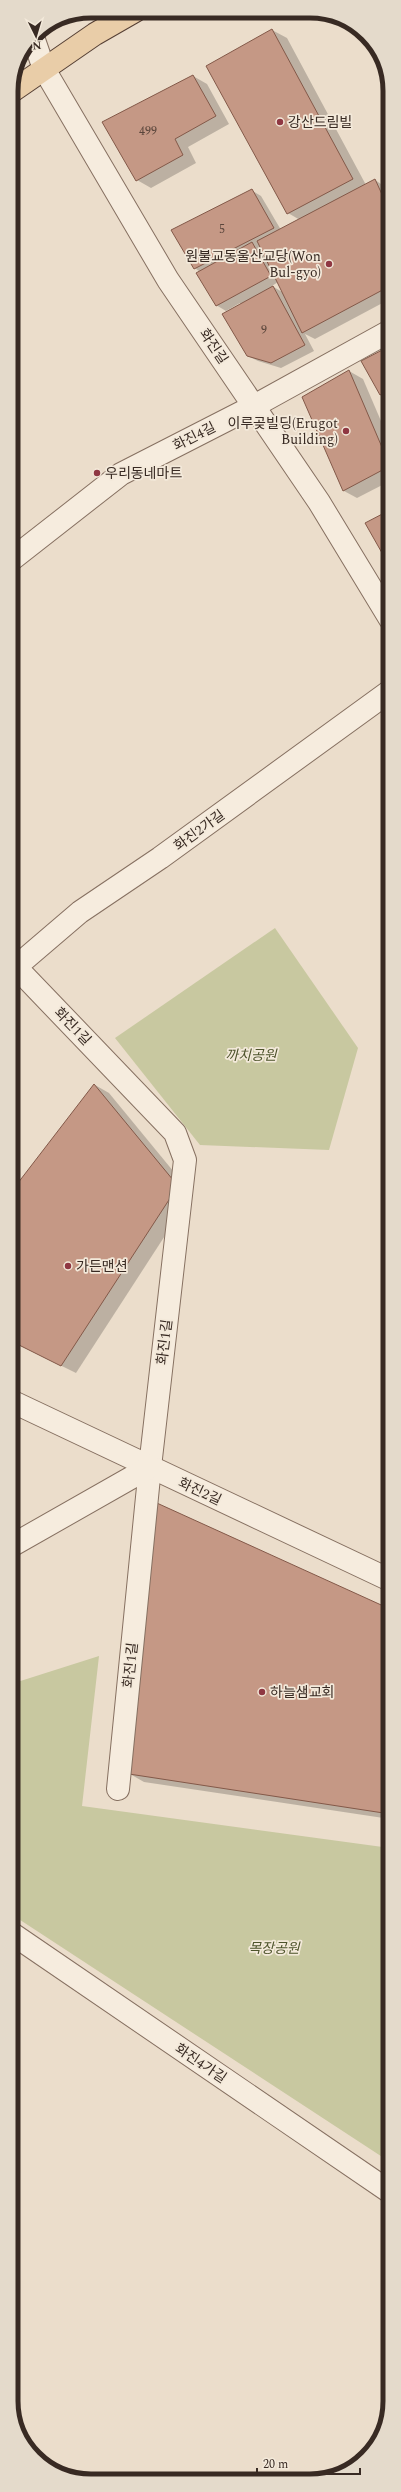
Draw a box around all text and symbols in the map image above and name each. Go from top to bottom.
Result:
north arrow [16,16,56,56]
text: N [32,37,42,54]
place label: 강산드림빌 [288,112,352,133]
marker: 강산드림빌 [275,117,285,127]
house number: 499 [139,122,157,141]
house number: 5 [219,220,225,239]
place label: 원불교동울산교당(Won Bul-gyo) [185,246,321,283]
marker: 원불교동울산교당(Won Bul-gyo) [324,259,334,269]
house number: 9 [261,321,267,340]
street label: 화진길 [194,324,233,368]
place label: 이루곶빌딩(Erugot Building) [228,413,338,450]
street label: 화진4길 [169,417,219,456]
marker: 이루곶빌딩(Erugot Building) [341,426,351,436]
place label: 우리동네마트 [105,463,182,484]
marker: 우리동네마트 [92,468,102,478]
street label: 화진2가길 [169,805,229,856]
street label: 화진1길 [49,1003,96,1050]
park label: 까치공원 [225,1045,278,1066]
place label: 가든맨션 [76,1256,128,1277]
marker: 가든맨션 [63,1261,73,1271]
street label: 화진1길 [151,1318,178,1366]
street label: 화진2길 [175,1472,225,1511]
street label: 화진1길 [118,1641,143,1689]
place label: 하늘샘교회 [270,1682,334,1703]
marker: 하늘샘교회 [257,1687,267,1697]
park label: 목장공원 [248,1938,301,1959]
street label: 화진4가길 [171,2038,231,2088]
scale bar [257,2450,360,2476]
text: 20 m [263,2455,288,2474]

